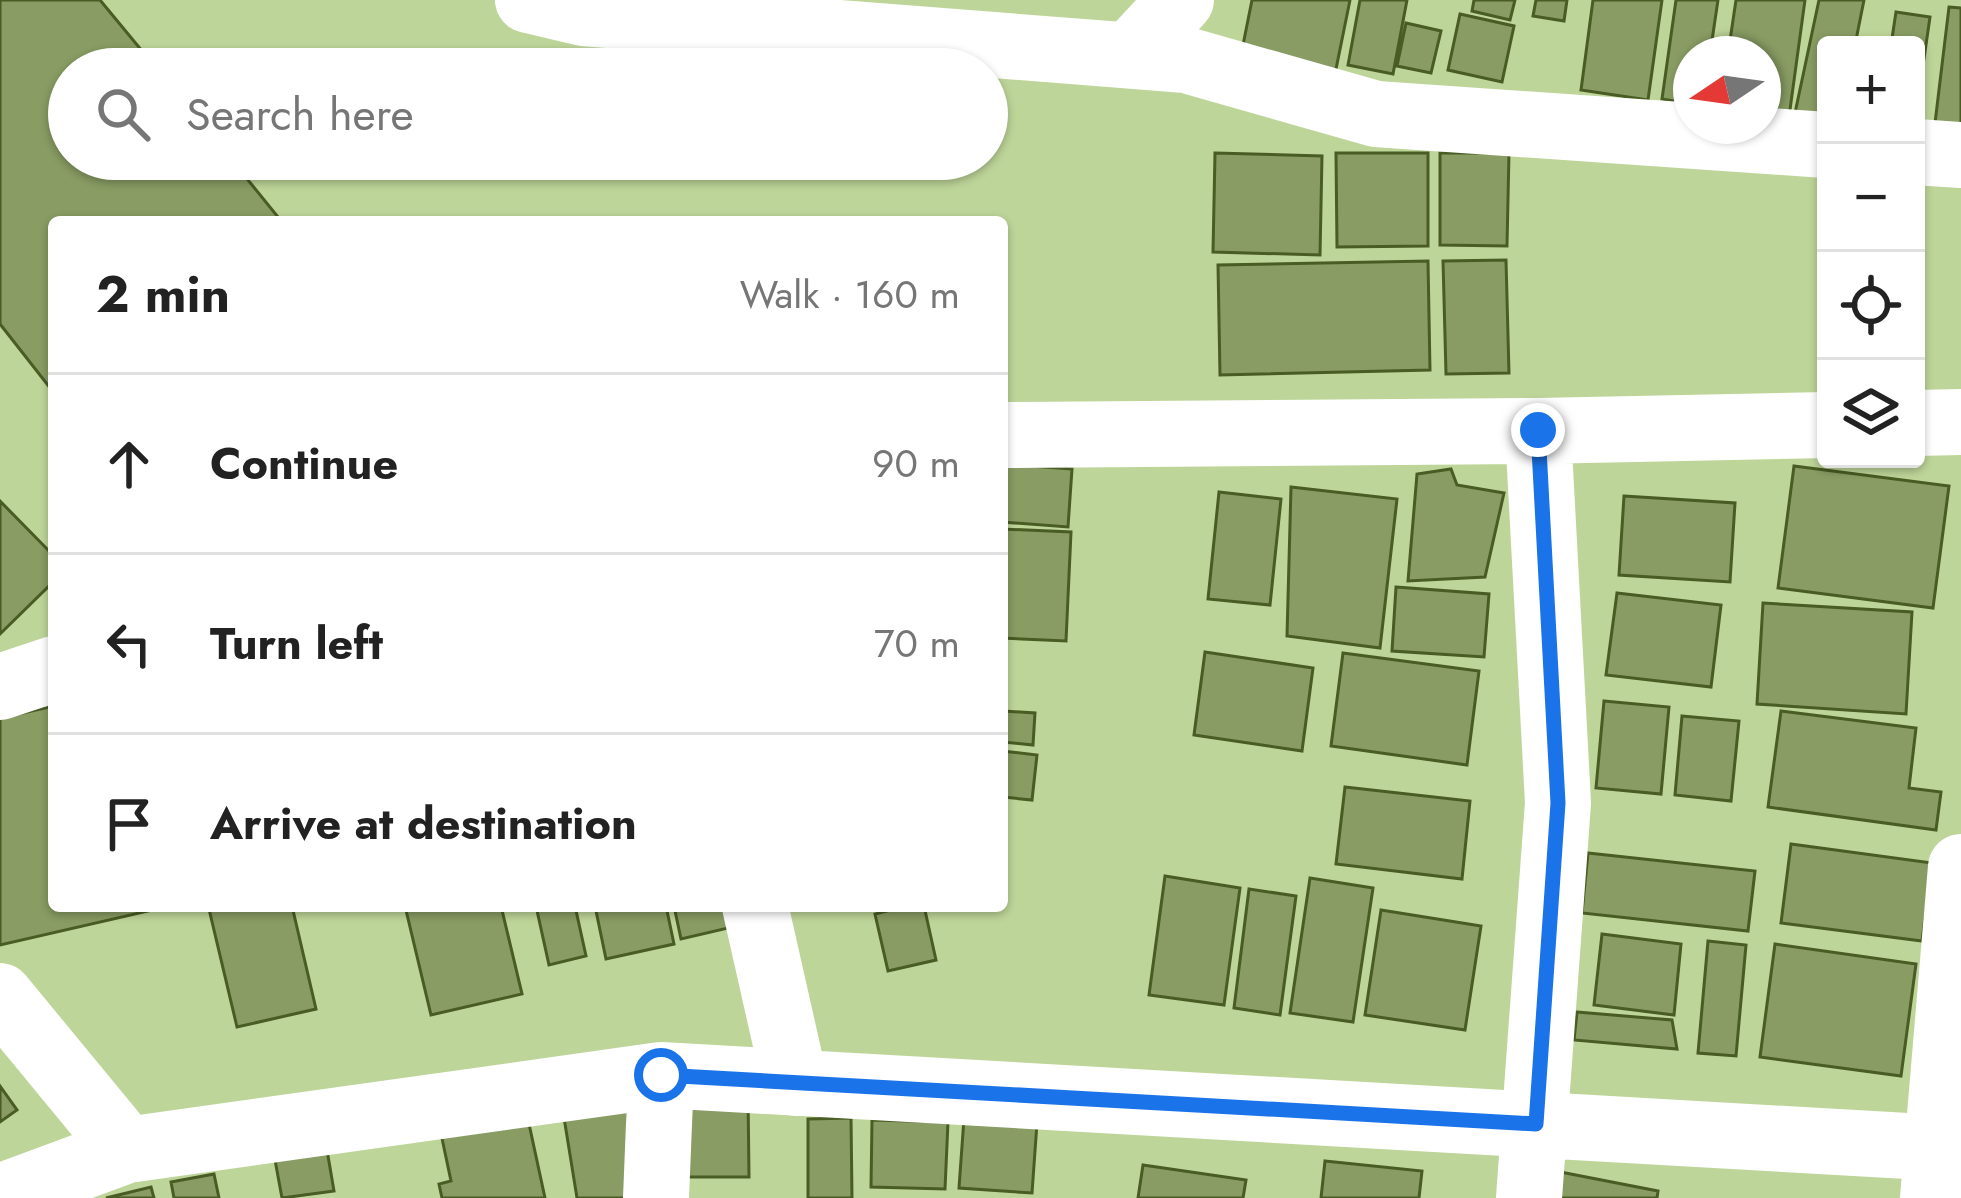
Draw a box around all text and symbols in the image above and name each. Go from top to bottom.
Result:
north arrow [1673,36,1781,144]
map controls [1817,36,1925,468]
button: + [1817,36,1925,144]
search box [48,48,1008,180]
icon: search [90,81,156,147]
text: Search here [186,82,414,147]
button: − [1817,144,1925,252]
button: locate [1817,252,1925,360]
text: 2 min [96,257,230,331]
text: Walk · 160 m [740,266,960,323]
button: layers [1817,360,1925,468]
route end [1511,403,1565,457]
icon: ahead [96,431,162,497]
text: Continue [210,431,398,496]
text: 90 m [872,435,960,492]
icon: left [96,611,162,677]
text: Turn left [210,611,383,676]
text: 70 m [874,615,960,672]
icon: arrive [96,791,162,857]
text: Arrive at destination [210,791,637,856]
route start [634,1048,688,1102]

